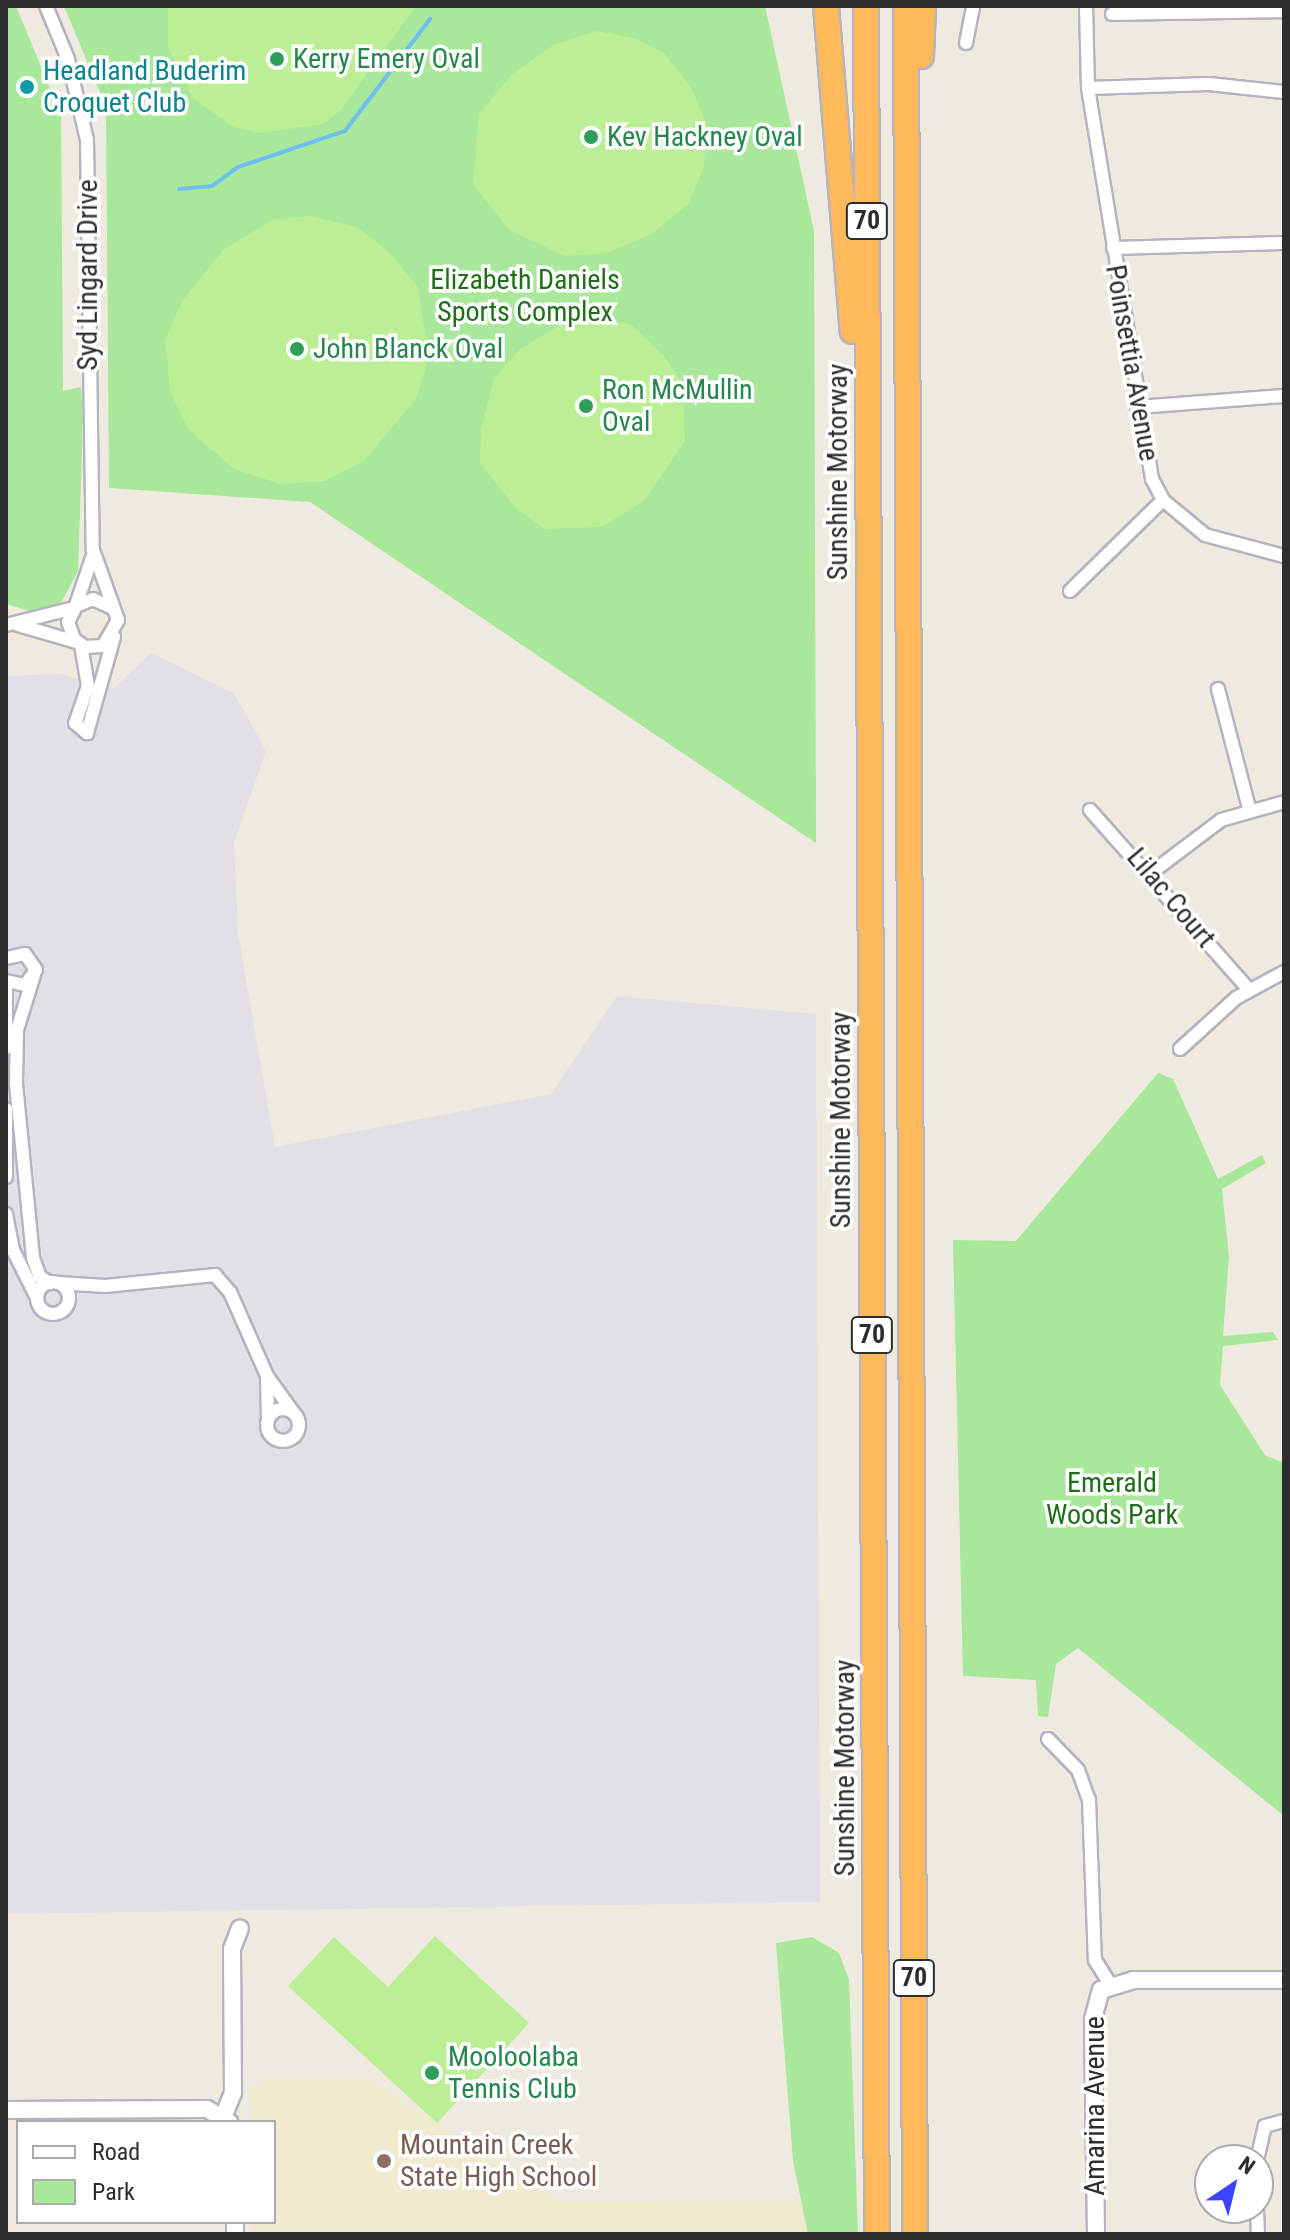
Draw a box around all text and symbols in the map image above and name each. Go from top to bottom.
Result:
place label: Kerry Emery Oval [293,42,480,76]
marker: Kerry Emery Oval [268,50,286,68]
place label: Headland Buderim Croquet Club [43,54,246,120]
marker: Headland Buderim Croquet Club [18,78,36,96]
place label: Kev Hackney Oval [607,120,803,154]
marker: Kev Hackney Oval [582,128,600,146]
street label: Syd Lingard Drive [71,179,105,371]
road number: 70 [845,199,889,243]
street label: Poinsettia Avenue [1098,262,1166,464]
park label: Elizabeth Daniels Sports Complex [430,263,620,329]
place label: John Blanck Oval [313,332,503,366]
marker: John Blanck Oval [288,340,306,358]
street label: Sunshine Motorway [821,364,855,580]
place label: Ron McMullin Oval [602,373,753,439]
marker: Ron McMullin Oval [577,397,595,415]
street label: Lilac Court [1120,841,1222,955]
street label: Sunshine Motorway [824,1012,858,1228]
road number: 70 [850,1313,894,1357]
park label: Emerald Woods Park [1046,1466,1178,1532]
street label: Sunshine Motorway [828,1660,862,1876]
road number: 70 [892,1956,936,2000]
street label: Amarina Avenue [1078,2016,1112,2196]
place label: Mooloolaba Tennis Club [448,2040,579,2106]
marker: Mooloolaba Tennis Club [423,2064,441,2082]
legend [16,2120,276,2224]
place label: Mountain Creek State High School [400,2128,597,2194]
text: Road [92,2138,140,2166]
north arrow [1194,2144,1274,2224]
text: N [1234,2151,1260,2180]
marker: Mountain Creek State High School [375,2152,393,2170]
text: Park [92,2178,135,2206]

